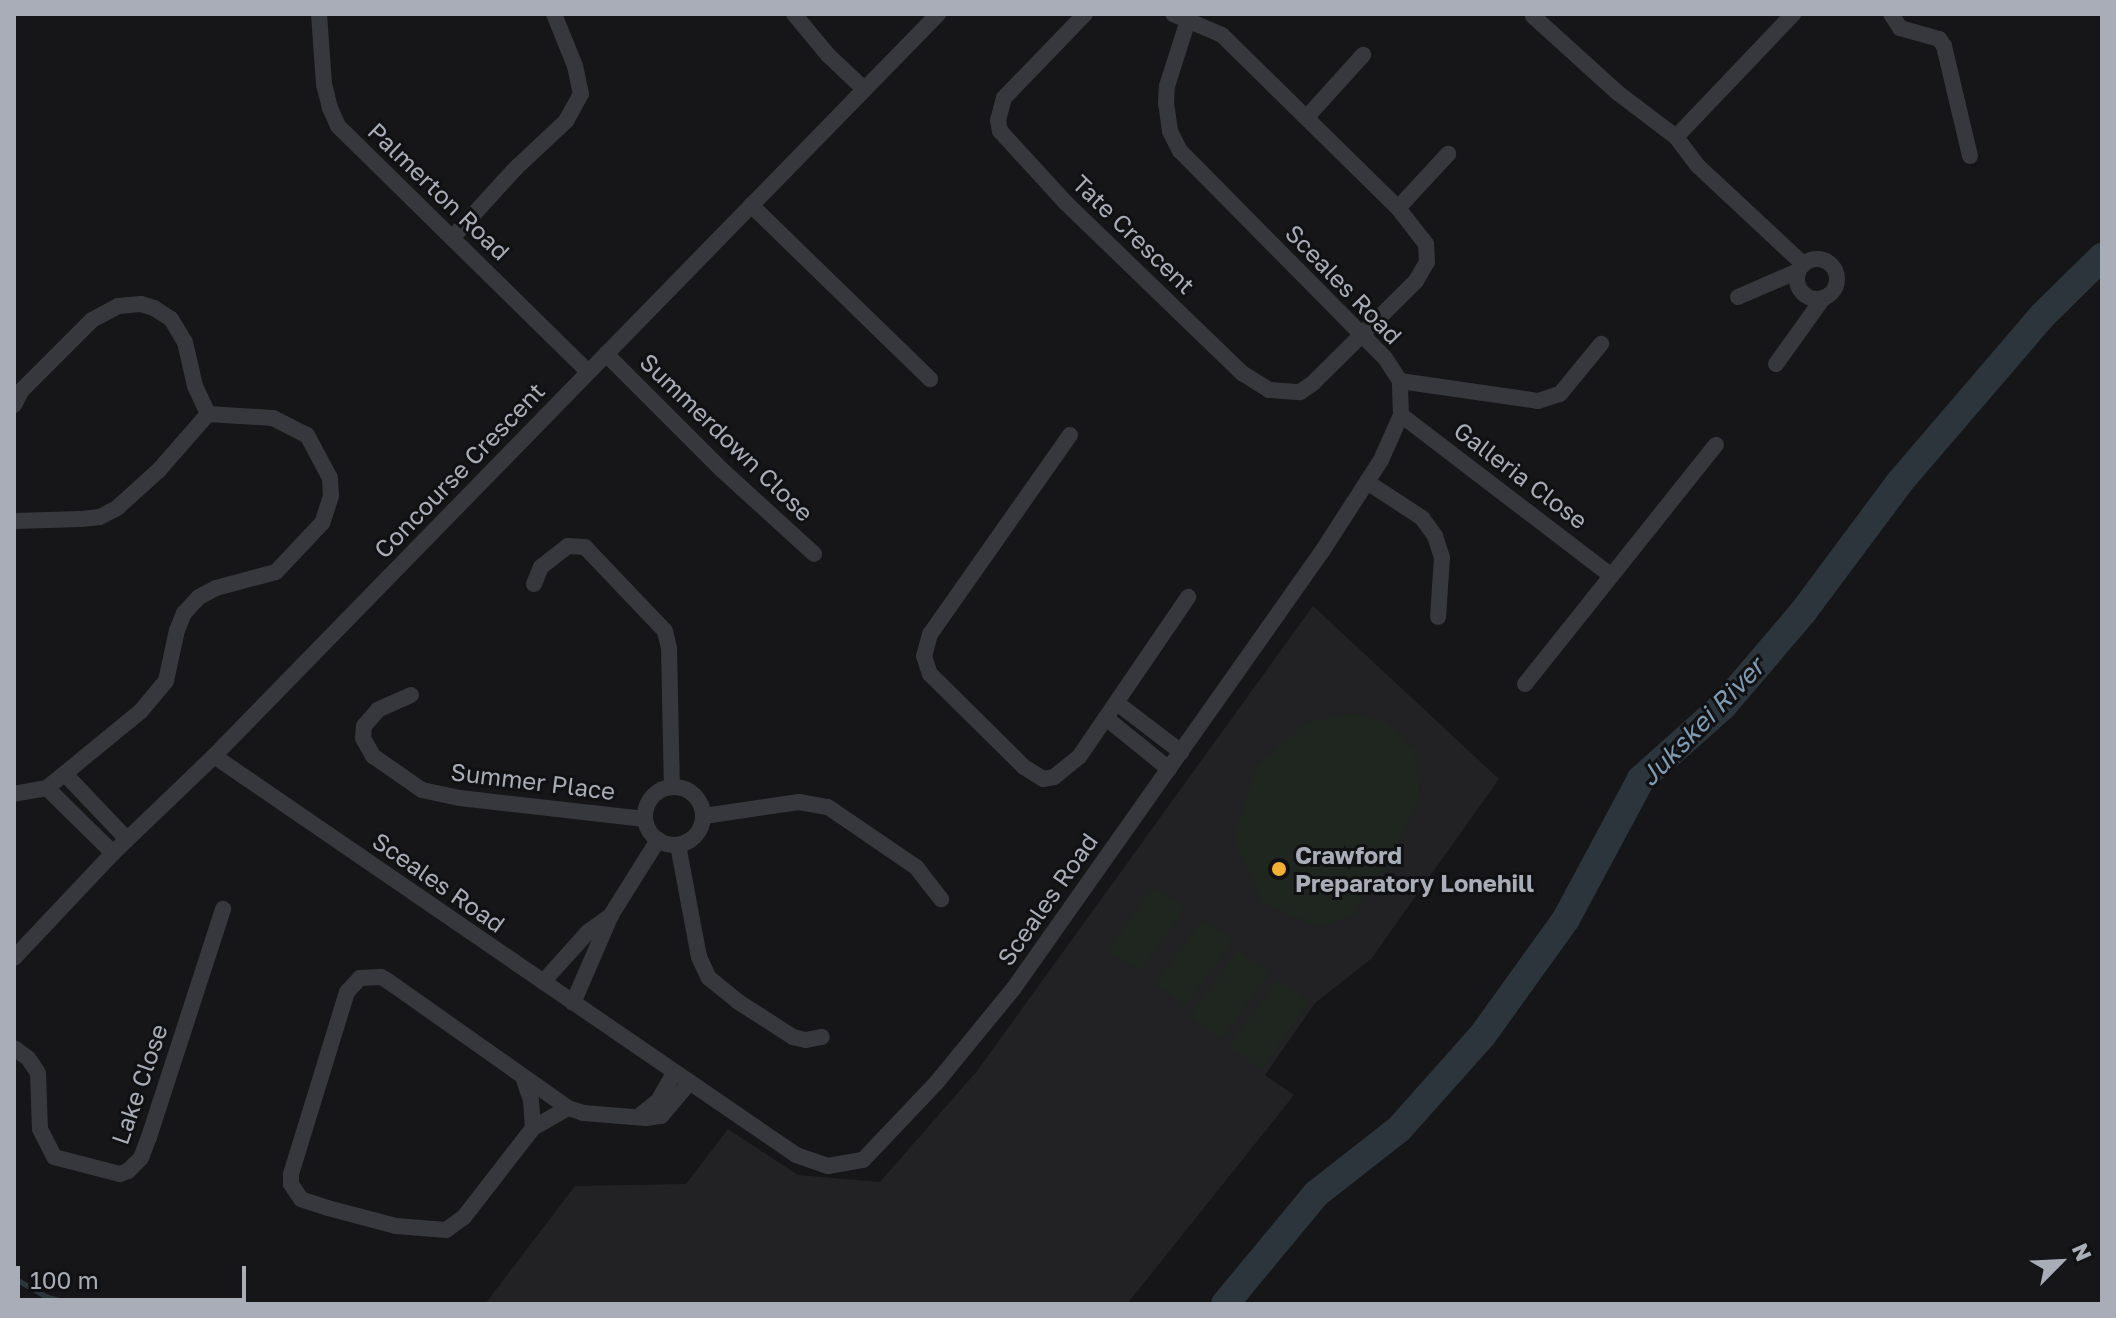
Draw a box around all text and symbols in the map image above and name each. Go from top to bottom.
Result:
street label: Palmerton Road [362,116,516,266]
street label: Tate Crescent [1067,168,1201,300]
street label: Sceales Road [1280,218,1408,350]
street label: Summerdown Close [635,347,819,527]
street label: Concourse Crescent [368,376,550,564]
street label: Galleria Close [1449,415,1593,535]
water label: Jukskei River [1633,652,1771,792]
street label: Summer Place [449,757,617,805]
street label: Sceales Road [367,826,511,938]
street label: Sceales Road [991,827,1103,971]
place label: Crawford Preparatory Lonehill [1295,841,1534,897]
marker: Crawford Preparatory Lonehill [1270,860,1288,878]
street label: Lake Close [105,1020,173,1148]
north arrow [2020,1222,2100,1302]
text: N [2067,1239,2098,1265]
scale bar [20,1250,250,1300]
text: 100 m [30,1265,99,1294]

